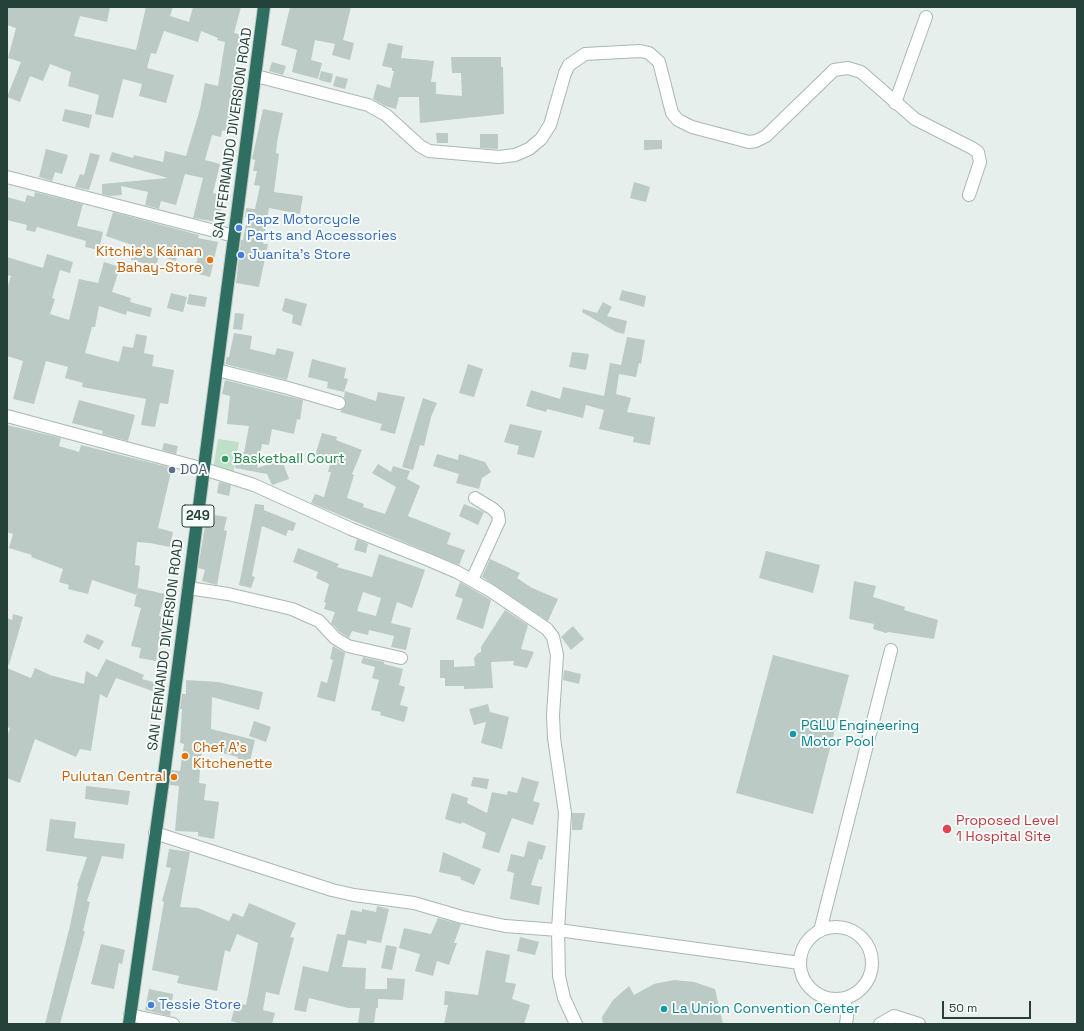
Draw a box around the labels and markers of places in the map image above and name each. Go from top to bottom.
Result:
place label: Papz Motorcycle Parts and Accessories [247,212,397,244]
marker: Papz Motorcycle Parts and Accessories [234,223,244,233]
place label: Kitchie's Kainan Bahay-Store [96,244,202,276]
place label: Juanita's Store [249,247,351,263]
marker: Juanita's Store [236,250,246,260]
marker: Kitchie's Kainan Bahay-Store [205,255,215,265]
place label: Basketball Court [233,451,345,467]
marker: Basketball Court [220,454,230,464]
place label: DOA [180,462,207,478]
marker: DOA [167,465,177,475]
place label: PGLU Engineering Motor Pool [801,718,919,750]
marker: PGLU Engineering Motor Pool [788,729,798,739]
place label: Chef A's Kitchenette [193,740,273,772]
marker: Chef A's Kitchenette [180,751,190,761]
place label: Pulutan Central [62,769,166,785]
marker: Pulutan Central [169,772,179,782]
place label: Proposed Level 1 Hospital Site [956,813,1059,846]
marker: Proposed Level 1 Hospital Site [941,823,953,835]
place label: Tessie Store [159,997,241,1013]
marker: Tessie Store [146,1000,156,1010]
place label: La Union Convention Center [672,1001,860,1017]
marker: La Union Convention Center [659,1004,669,1014]

